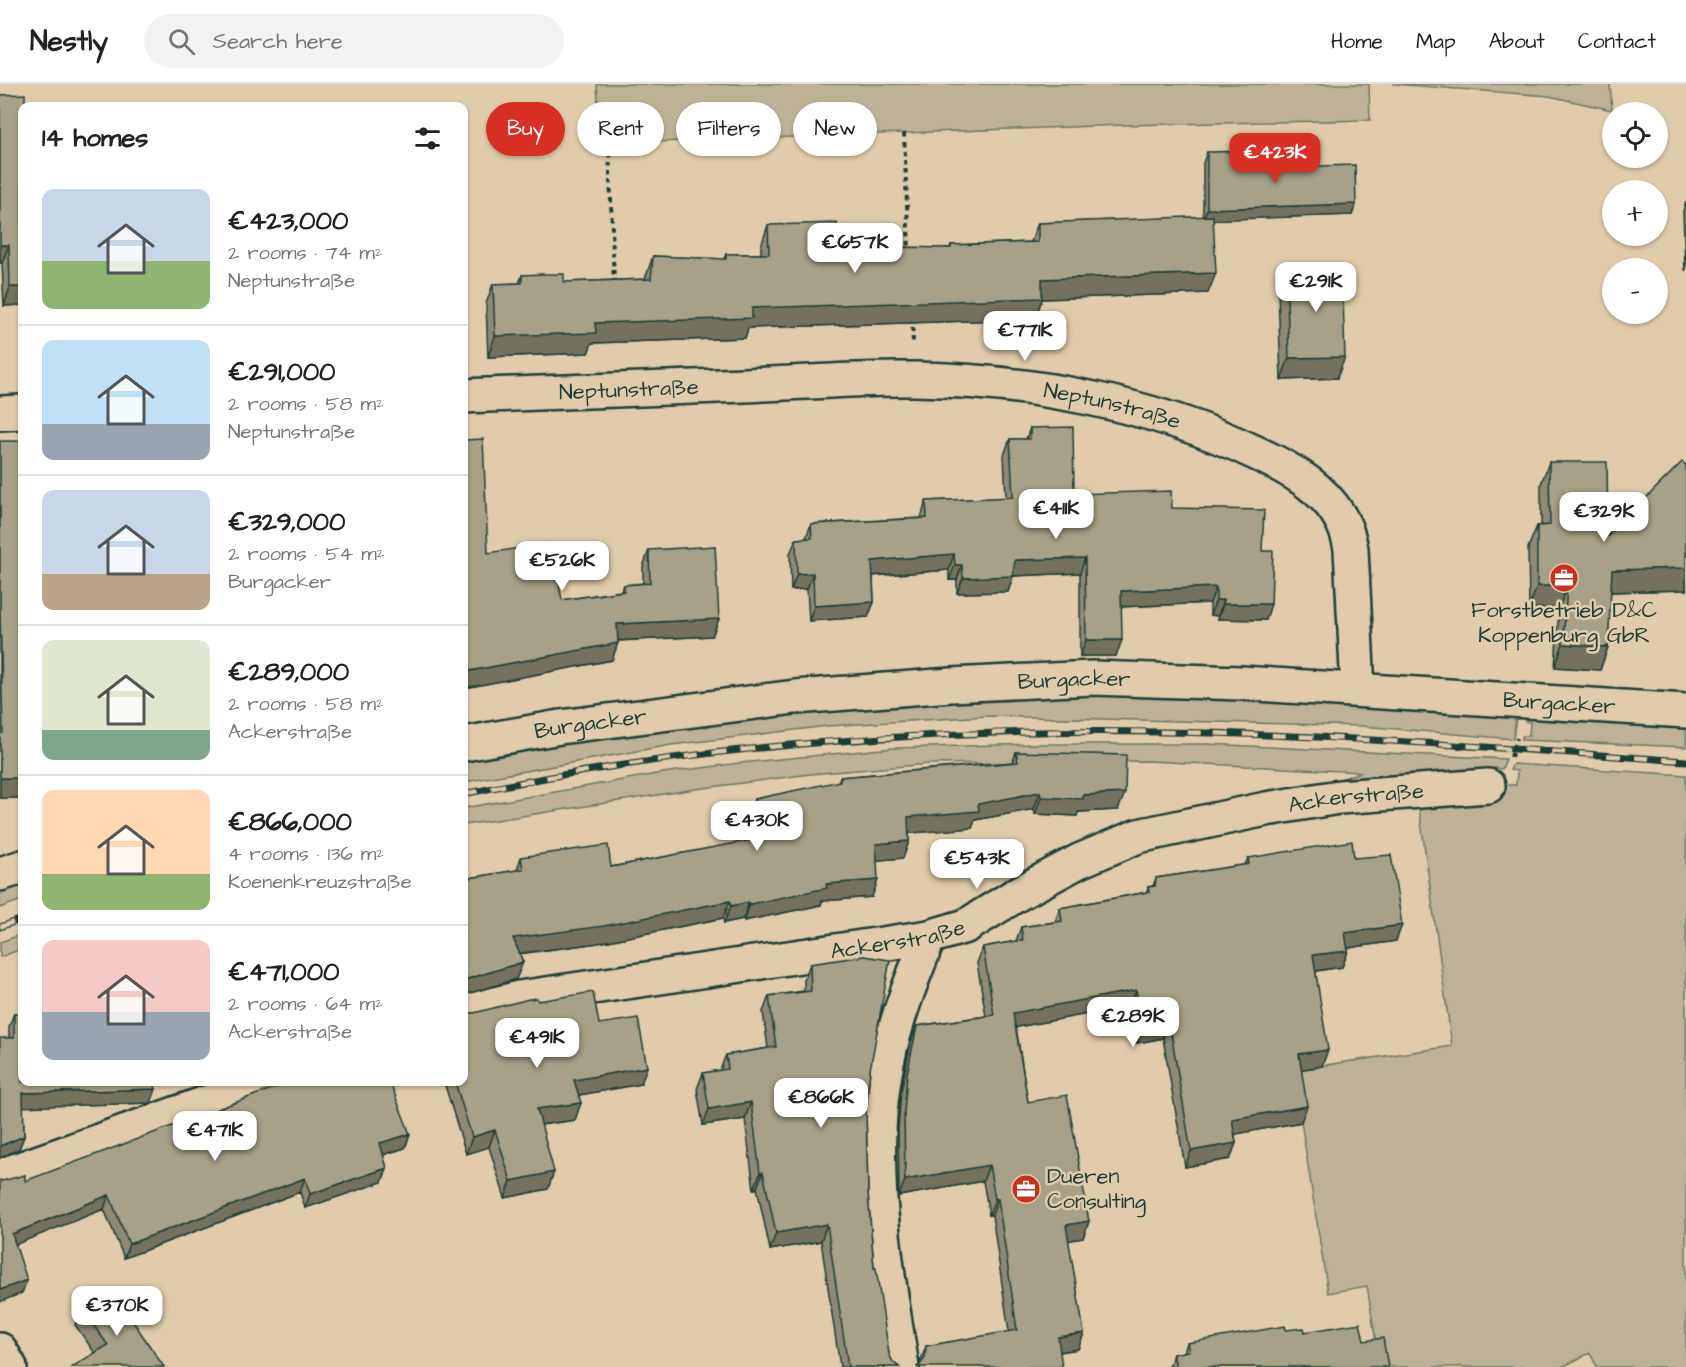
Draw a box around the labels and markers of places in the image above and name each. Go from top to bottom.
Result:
pin: €423K [1233,133,1317,184]
pin: €657K [813,223,897,274]
pin: €291K [1274,262,1358,313]
pin: €771K [983,311,1067,362]
pin: €411K [1014,489,1098,540]
pin: €329K [1562,492,1646,543]
pin: €526K [520,541,604,592]
office icon: Forstbetrieb D&C Koppenburg GbR [1548,562,1580,594]
place label: Forstbetrieb D&C Koppenburg GbR [1471,595,1657,652]
pin: €430K [715,801,799,852]
pin: €543K [935,839,1019,890]
pin: €289K [1091,997,1175,1048]
pin: €491K [495,1018,579,1069]
pin: €866K [779,1078,863,1129]
pin: €471K [173,1111,257,1162]
place label: Dueren Consulting [1047,1161,1146,1218]
office icon: Dueren Consulting [1010,1173,1042,1205]
pin: €370K [75,1286,159,1337]

